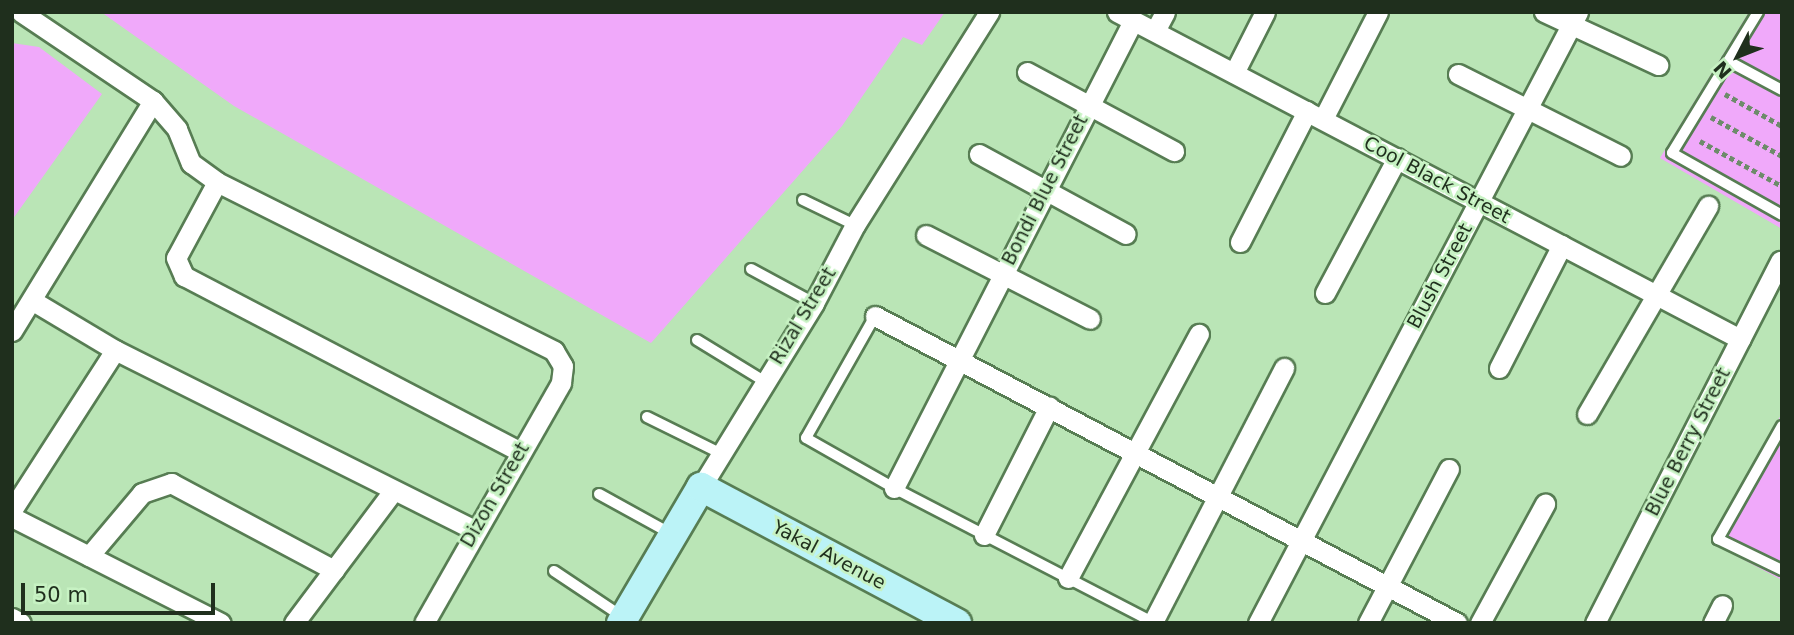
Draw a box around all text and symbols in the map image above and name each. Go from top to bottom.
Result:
north arrow [1703,21,1773,91]
text: N [1709,57,1736,83]
street label: Bondi Blue Street [997,111,1093,269]
street label: Cool Black Street [1360,132,1514,228]
street label: Blush Street [1403,219,1477,333]
street label: Rizal Street [765,263,841,369]
street label: Blue Berry Street [1641,364,1735,520]
street label: Dizon Street [456,438,534,552]
street label: Yakal Avenue [769,516,889,594]
scale bar [24,568,219,612]
text: 50 m [34,583,88,607]

